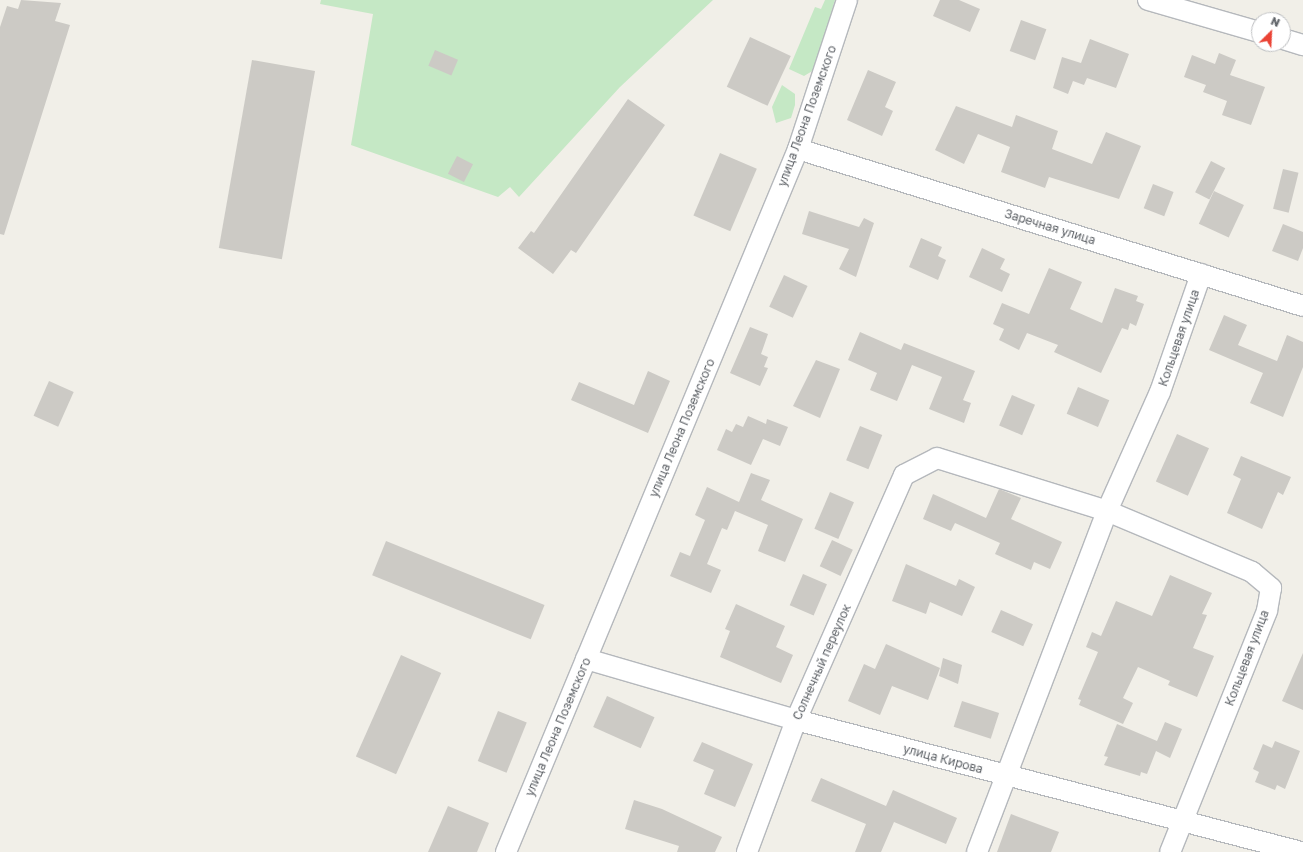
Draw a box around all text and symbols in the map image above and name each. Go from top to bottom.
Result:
north arrow [1251,12,1291,52]
text: N [1269,14,1282,29]
street label: улица Леона Поземского [775,43,839,189]
street label: Заречная улица [1003,206,1097,248]
street label: Кольцевая улица [1156,288,1202,388]
street label: улица Леона Поземского [646,357,718,499]
street label: Солнечный переулок [790,602,854,722]
street label: Кольцевая улица [1222,608,1272,708]
street label: улица Леона Поземского [522,656,594,798]
street label: улица Кирова [902,741,984,777]

